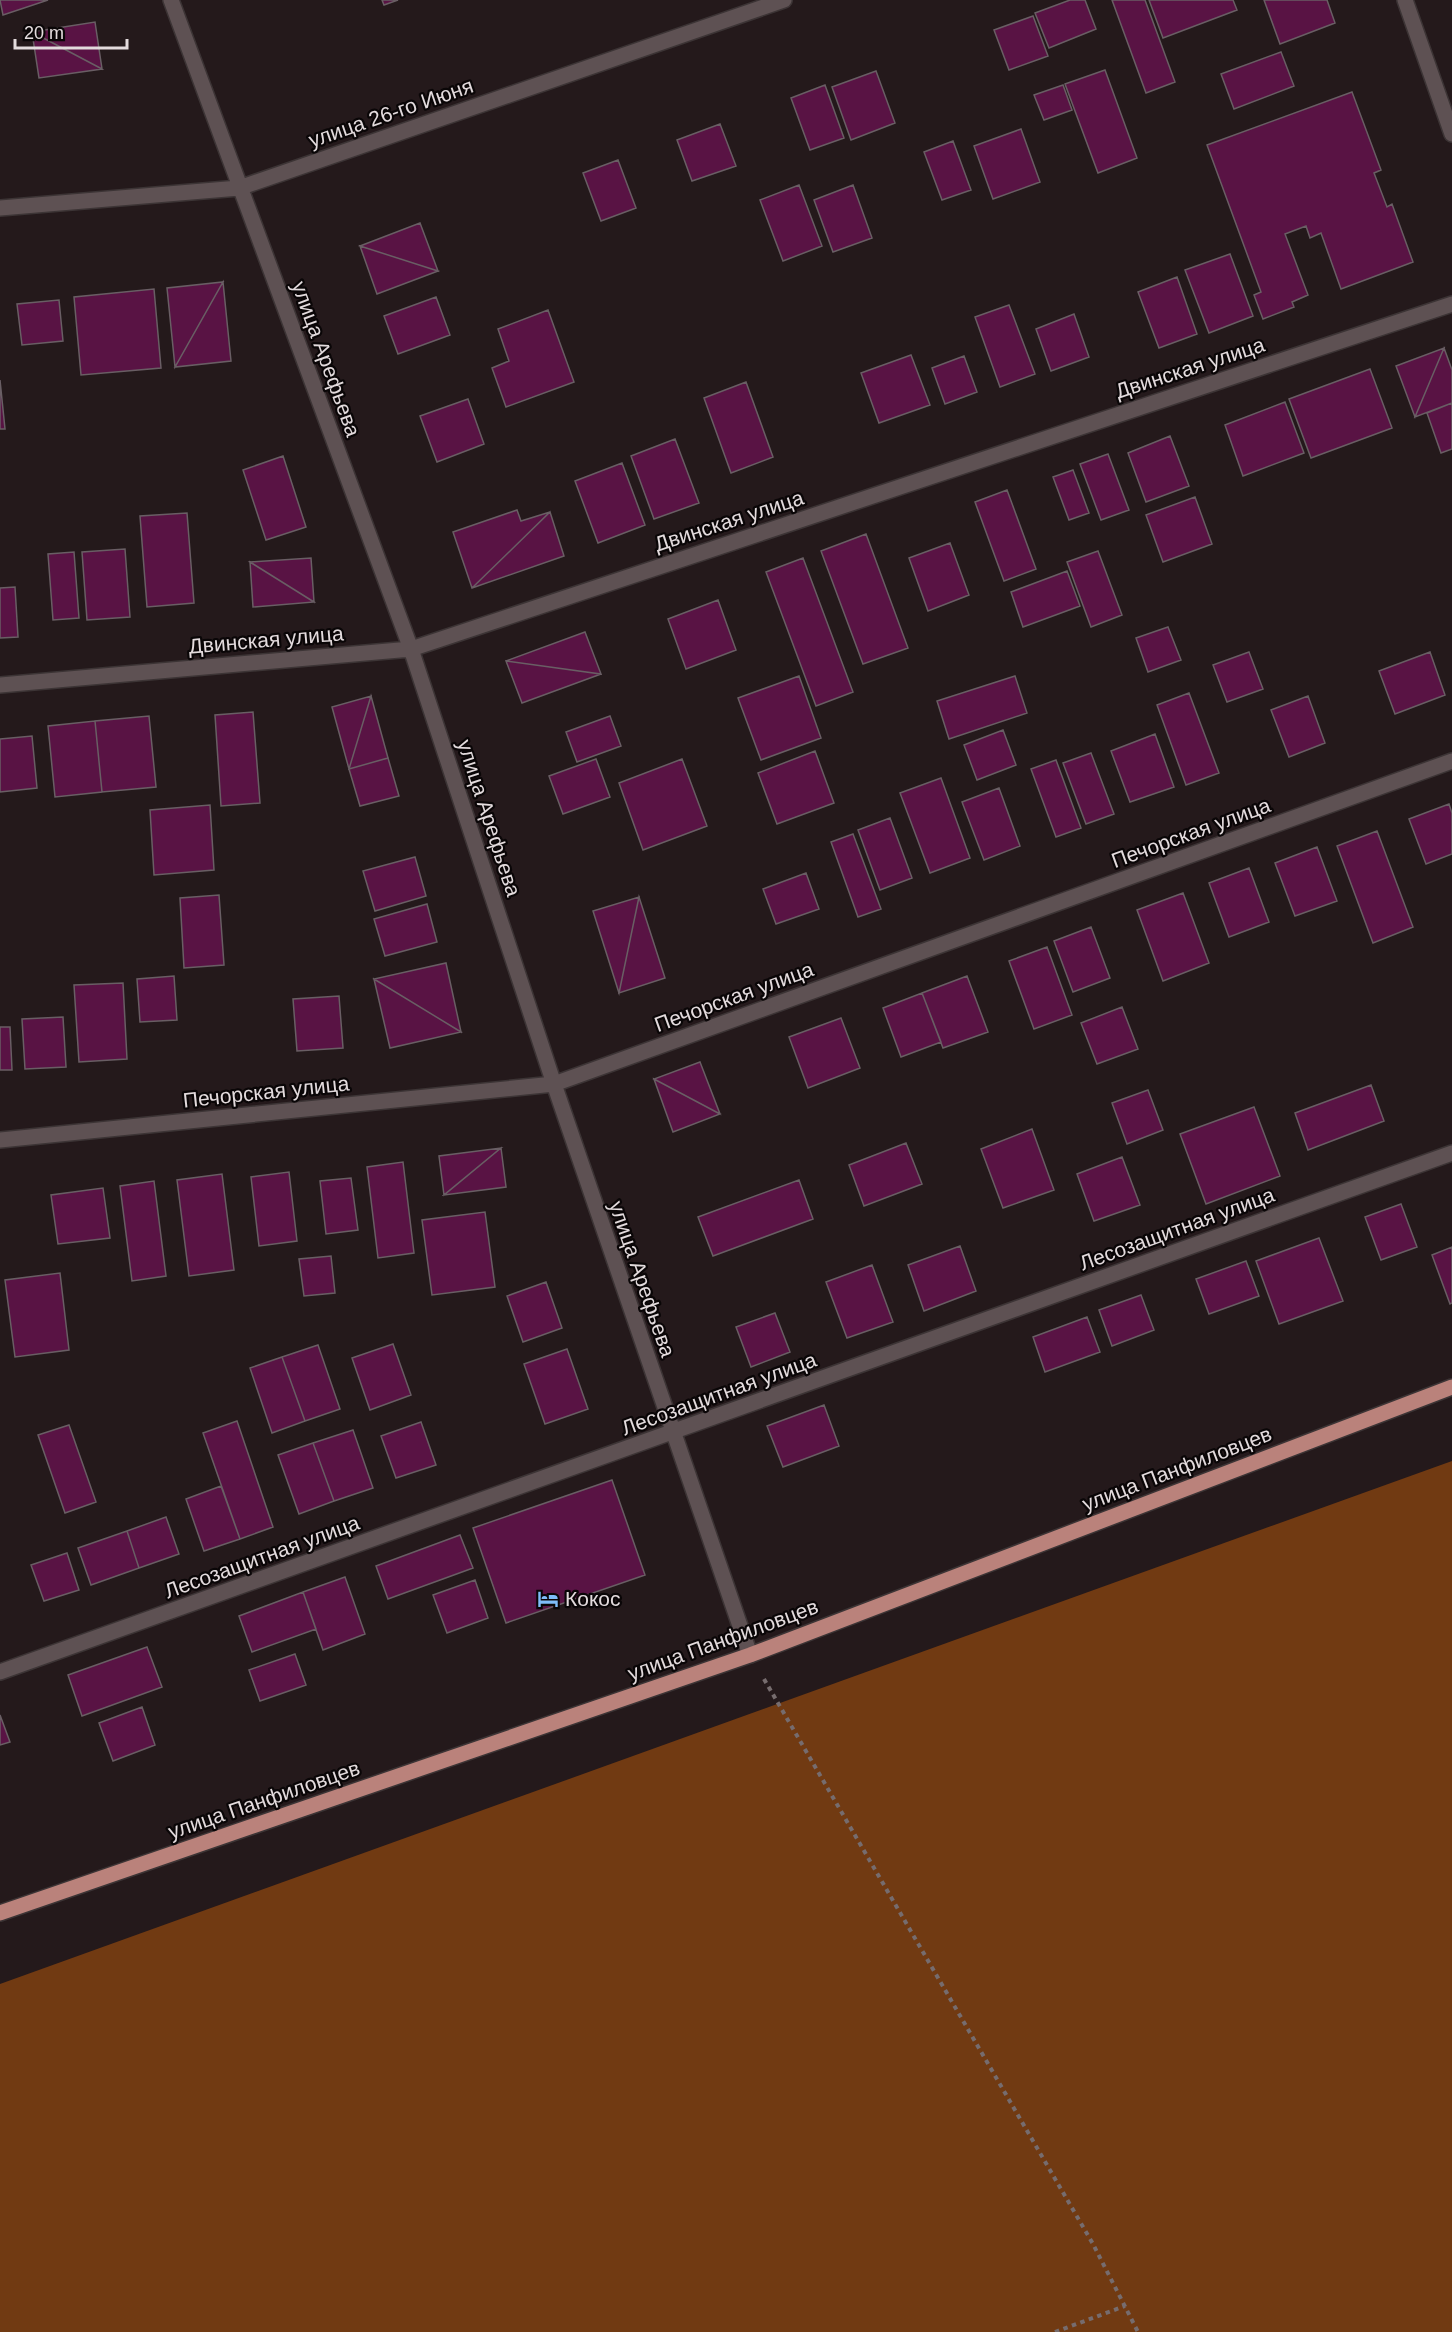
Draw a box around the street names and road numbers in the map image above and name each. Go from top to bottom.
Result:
street label: улица 26-го Июня [306,74,476,151]
street label: улица Арефьева [288,278,365,440]
street label: Двинская улица [1112,332,1268,402]
street label: Двинская улица [651,485,807,555]
street label: Двинская улица [188,621,345,658]
street label: улица Арефьева [453,737,526,899]
street label: Печорская улица [1108,793,1274,872]
street label: Печорская улица [651,957,817,1036]
street label: Печорская улица [182,1071,351,1112]
street label: Лесозащитная улица [1076,1182,1278,1275]
street label: улица Арефьева [605,1198,680,1360]
street label: Лесозащитная улица [618,1347,820,1440]
street label: улица Панфиловцев [1079,1422,1275,1515]
street label: Лесозащитная улица [161,1510,363,1603]
street label: улица Панфиловцев [625,1594,821,1685]
street label: улица Панфиловцев [165,1756,363,1843]

